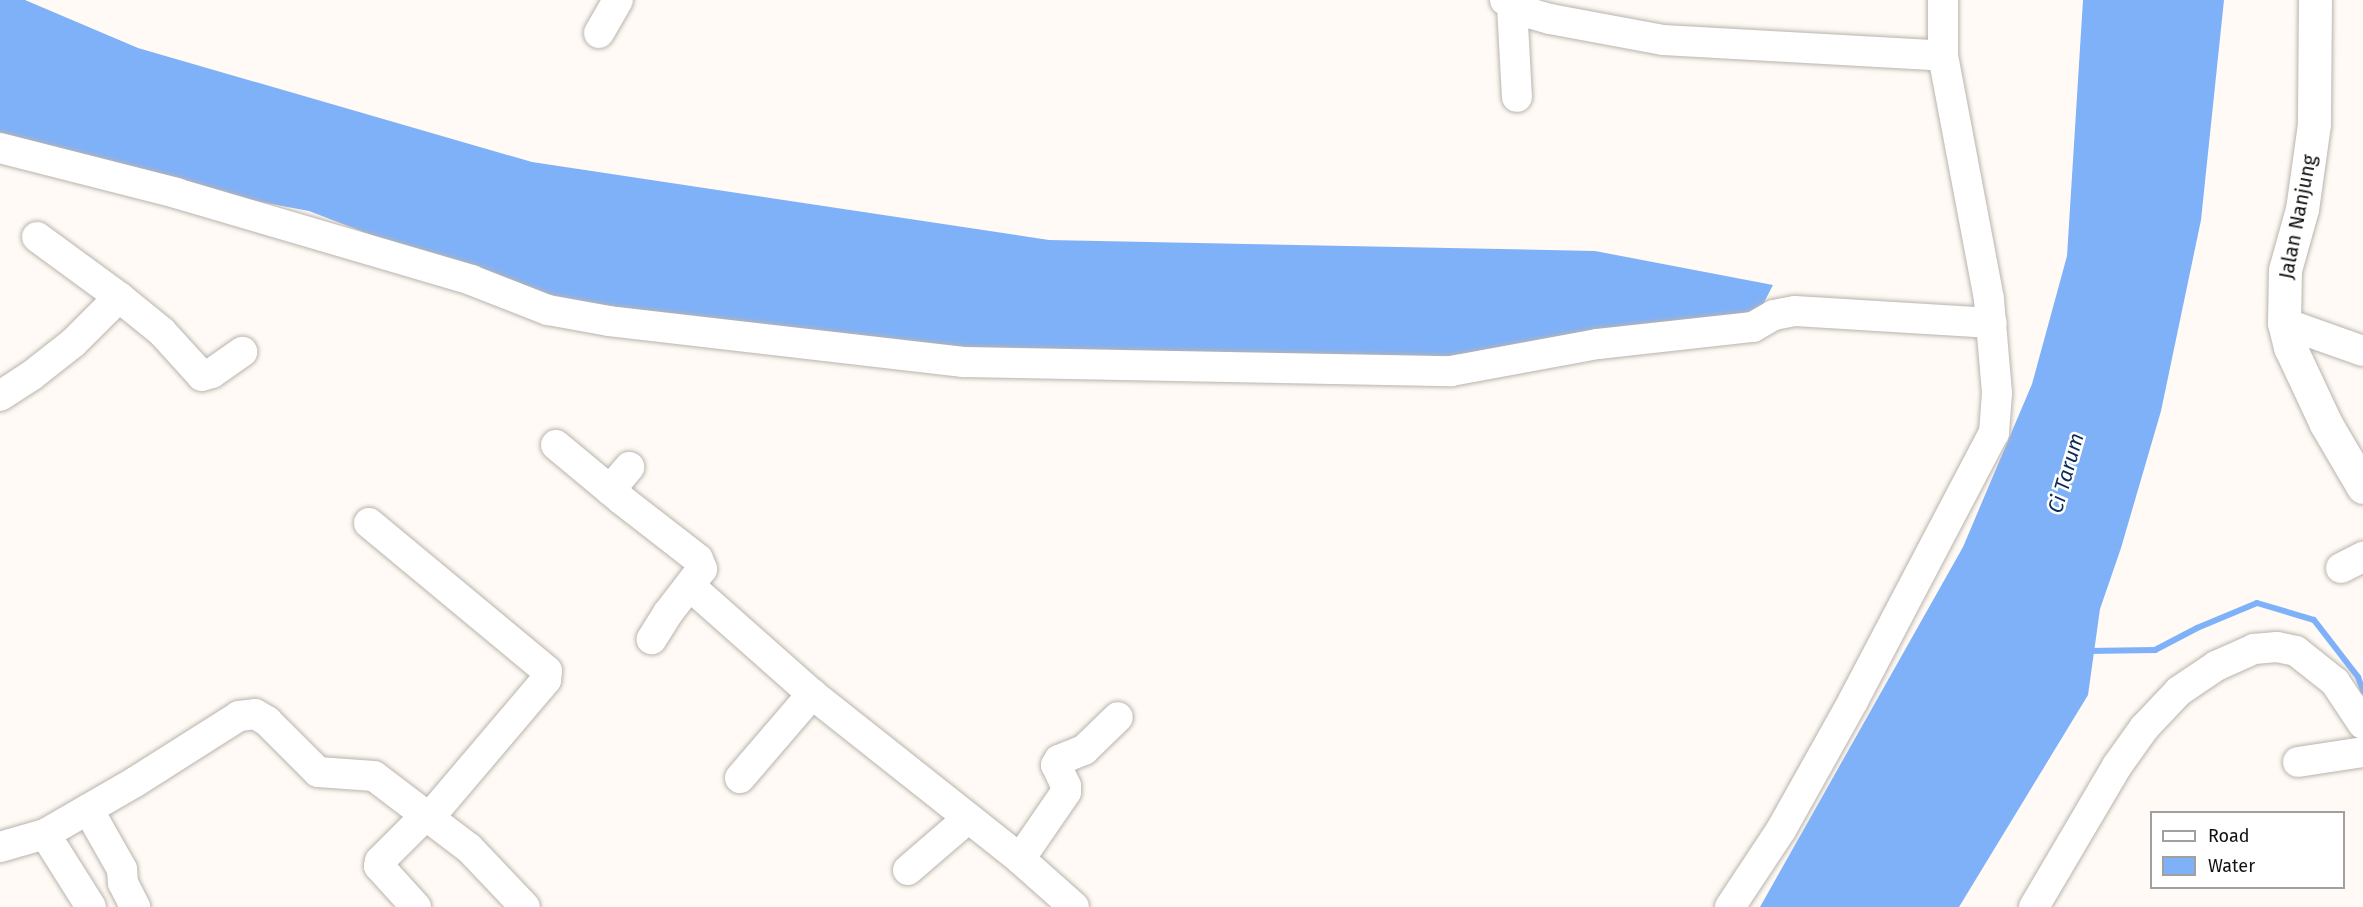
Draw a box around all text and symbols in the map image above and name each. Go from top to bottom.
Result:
street label: Jalan Nanjung [2274,153,2322,281]
water label: Ci Tarum [2043,430,2089,516]
legend [2150,811,2345,889]
text: Road [2208,825,2250,847]
text: Water [2208,855,2255,877]

